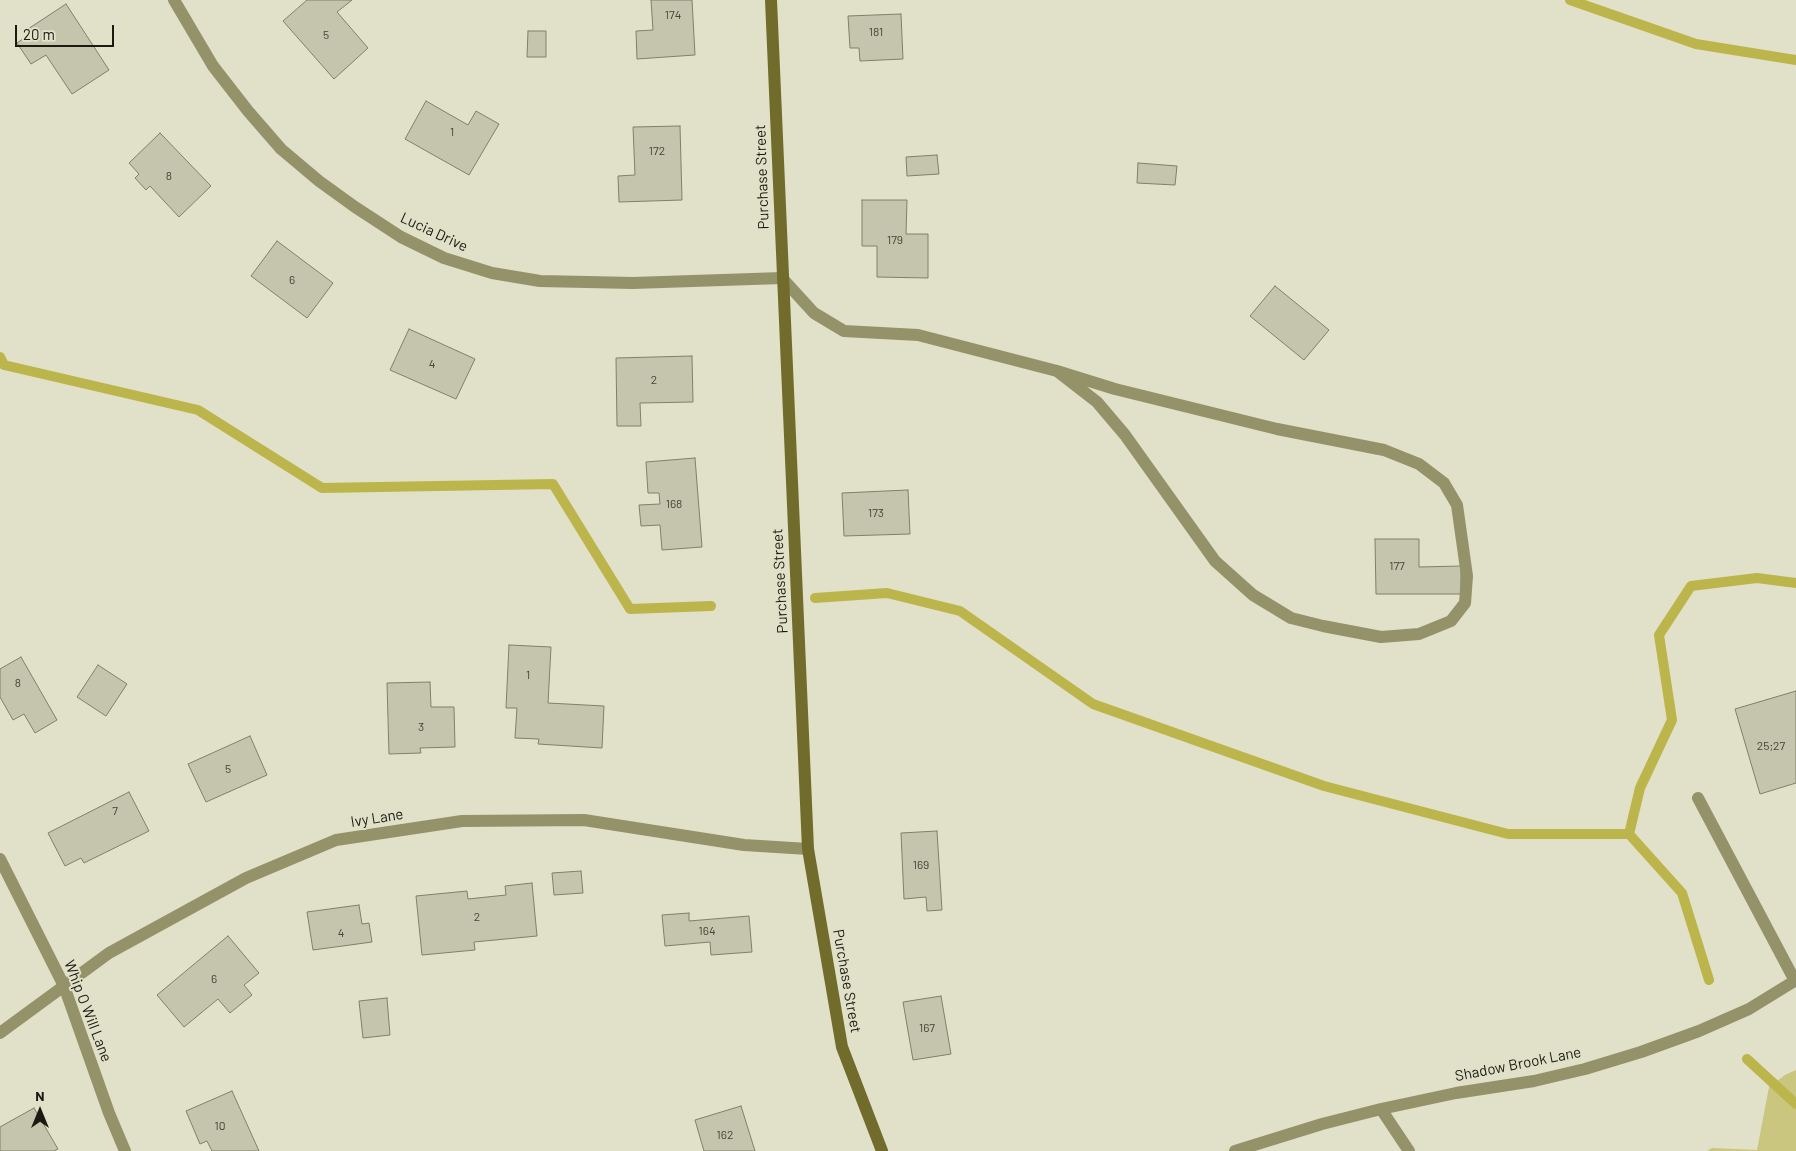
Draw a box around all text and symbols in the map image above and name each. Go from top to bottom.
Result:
house number: 174 [665,8,681,22]
scale bar [18,15,116,47]
text: 20 m [23,25,55,43]
house number: 181 [869,25,883,39]
house number: 5 [323,28,329,42]
street label: Purchase Street [751,124,773,230]
house number: 1 [450,125,454,139]
house number: 172 [649,144,665,158]
house number: 8 [166,169,172,183]
street label: Lucia Drive [397,209,471,255]
house number: 179 [887,233,903,247]
house number: 6 [289,273,295,287]
house number: 4 [429,357,435,371]
house number: 2 [651,373,657,387]
house number: 168 [666,497,682,511]
house number: 173 [868,506,884,520]
street label: Purchase Street [768,528,792,634]
house number: 177 [1389,559,1405,573]
house number: 1 [526,668,530,682]
house number: 8 [15,676,21,690]
house number: 3 [418,720,424,734]
house number: 25;27 [1757,739,1785,753]
house number: 5 [225,762,231,776]
house number: 7 [112,804,118,818]
street label: Ivy Lane [349,805,405,831]
house number: 169 [913,858,929,872]
house number: 2 [474,910,480,924]
house number: 164 [699,924,715,938]
house number: 4 [338,926,344,940]
street label: Purchase Street [829,928,865,1034]
street label: Whip O Will Lane [60,957,116,1065]
house number: 6 [211,972,217,986]
house number: 167 [919,1021,935,1035]
street label: Shadow Brook Lane [1453,1043,1583,1085]
north arrow [15,1086,65,1136]
text: N [35,1087,45,1104]
house number: 10 [215,1119,225,1133]
house number: 162 [717,1128,733,1142]

